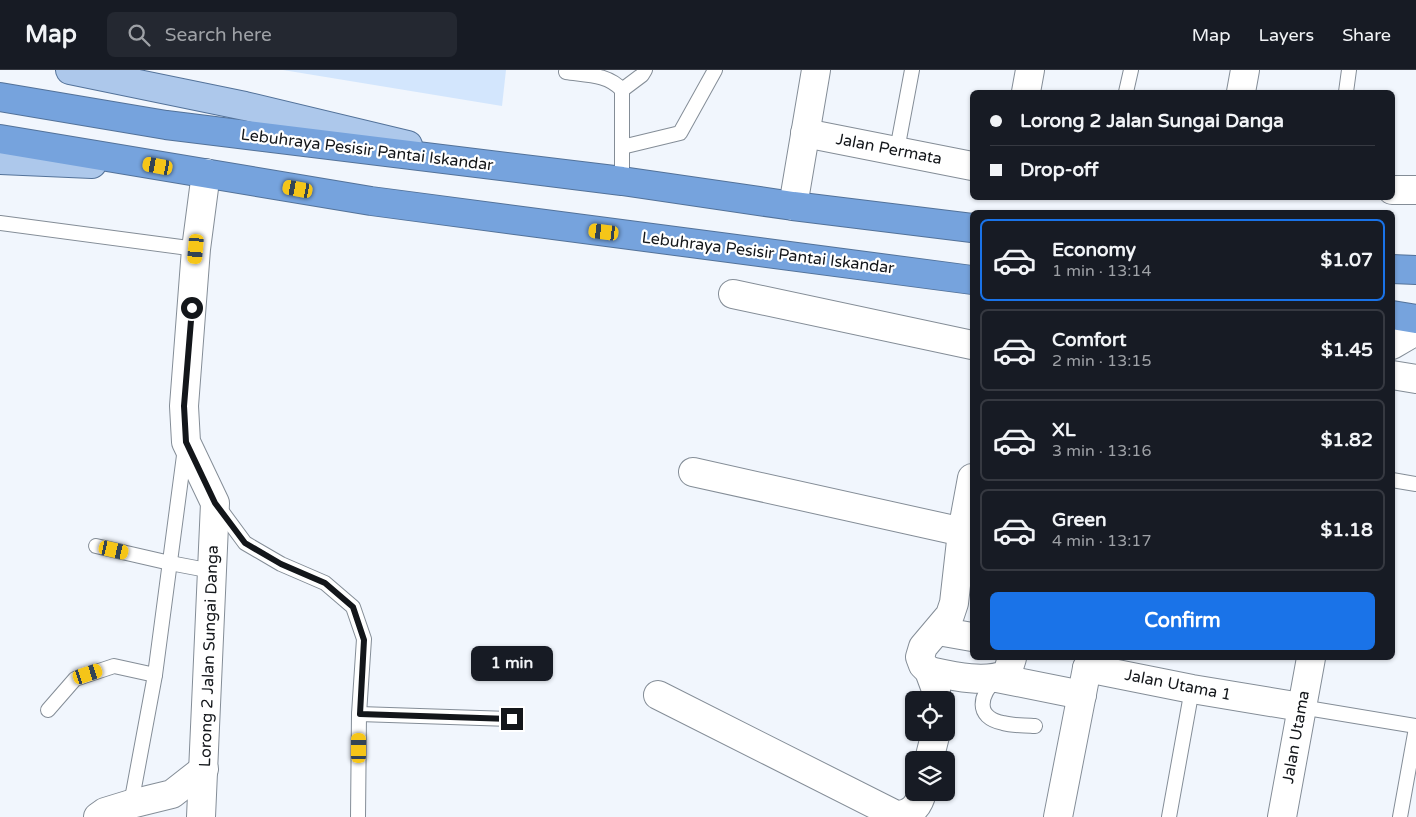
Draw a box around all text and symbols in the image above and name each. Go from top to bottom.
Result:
search box [107,12,457,57]
text: Map [25,20,77,49]
icon: search [125,21,153,49]
text: Search here [165,24,272,46]
text: Map [1192,24,1231,46]
text: Layers [1259,24,1314,46]
text: Share [1342,24,1391,46]
text: Lorong 2 Jalan Sungai Danga [1020,110,1284,132]
street label: Lebuhraya Pesisir Pantai Iskandar [240,125,495,176]
street label: Jalan Permata [834,129,944,169]
car [141,156,174,176]
text: Drop-off [1020,159,1099,181]
car [281,179,314,199]
car [588,223,619,241]
street label: Lebuhraya Pesisir Pantai Iskandar [641,228,896,279]
car [187,233,204,265]
icon: car [992,238,1037,283]
text: Economy [1052,239,1136,261]
text: $1.07 [1321,249,1373,271]
text: 1 min · 13:14 [1052,261,1151,281]
route start [181,297,203,319]
icon: car [992,328,1037,373]
text: Comfort [1052,329,1126,351]
text: $1.45 [1321,339,1373,361]
text: 2 min · 13:15 [1052,351,1151,371]
icon: car [992,418,1037,463]
text: XL [1052,419,1076,441]
text: $1.82 [1321,429,1373,451]
text: 3 min · 13:16 [1052,441,1151,461]
icon: car [992,508,1037,553]
text: Green [1052,509,1106,531]
text: $1.18 [1321,519,1373,541]
text: 4 min · 13:17 [1052,531,1151,551]
car [97,539,130,561]
street label: Lorong 2 Jalan Sungai Danga [195,545,223,767]
button: Confirm [990,592,1375,650]
callout: 1 min [471,646,553,682]
text: 1 min [491,653,533,673]
car [71,662,104,686]
street label: Jalan Utama 1 [1123,665,1233,705]
street label: Jalan Utama [1278,689,1314,785]
map controls [905,691,955,801]
button: locate [905,691,955,741]
route end [501,708,523,730]
car [351,733,366,763]
button: layers [905,751,955,801]

